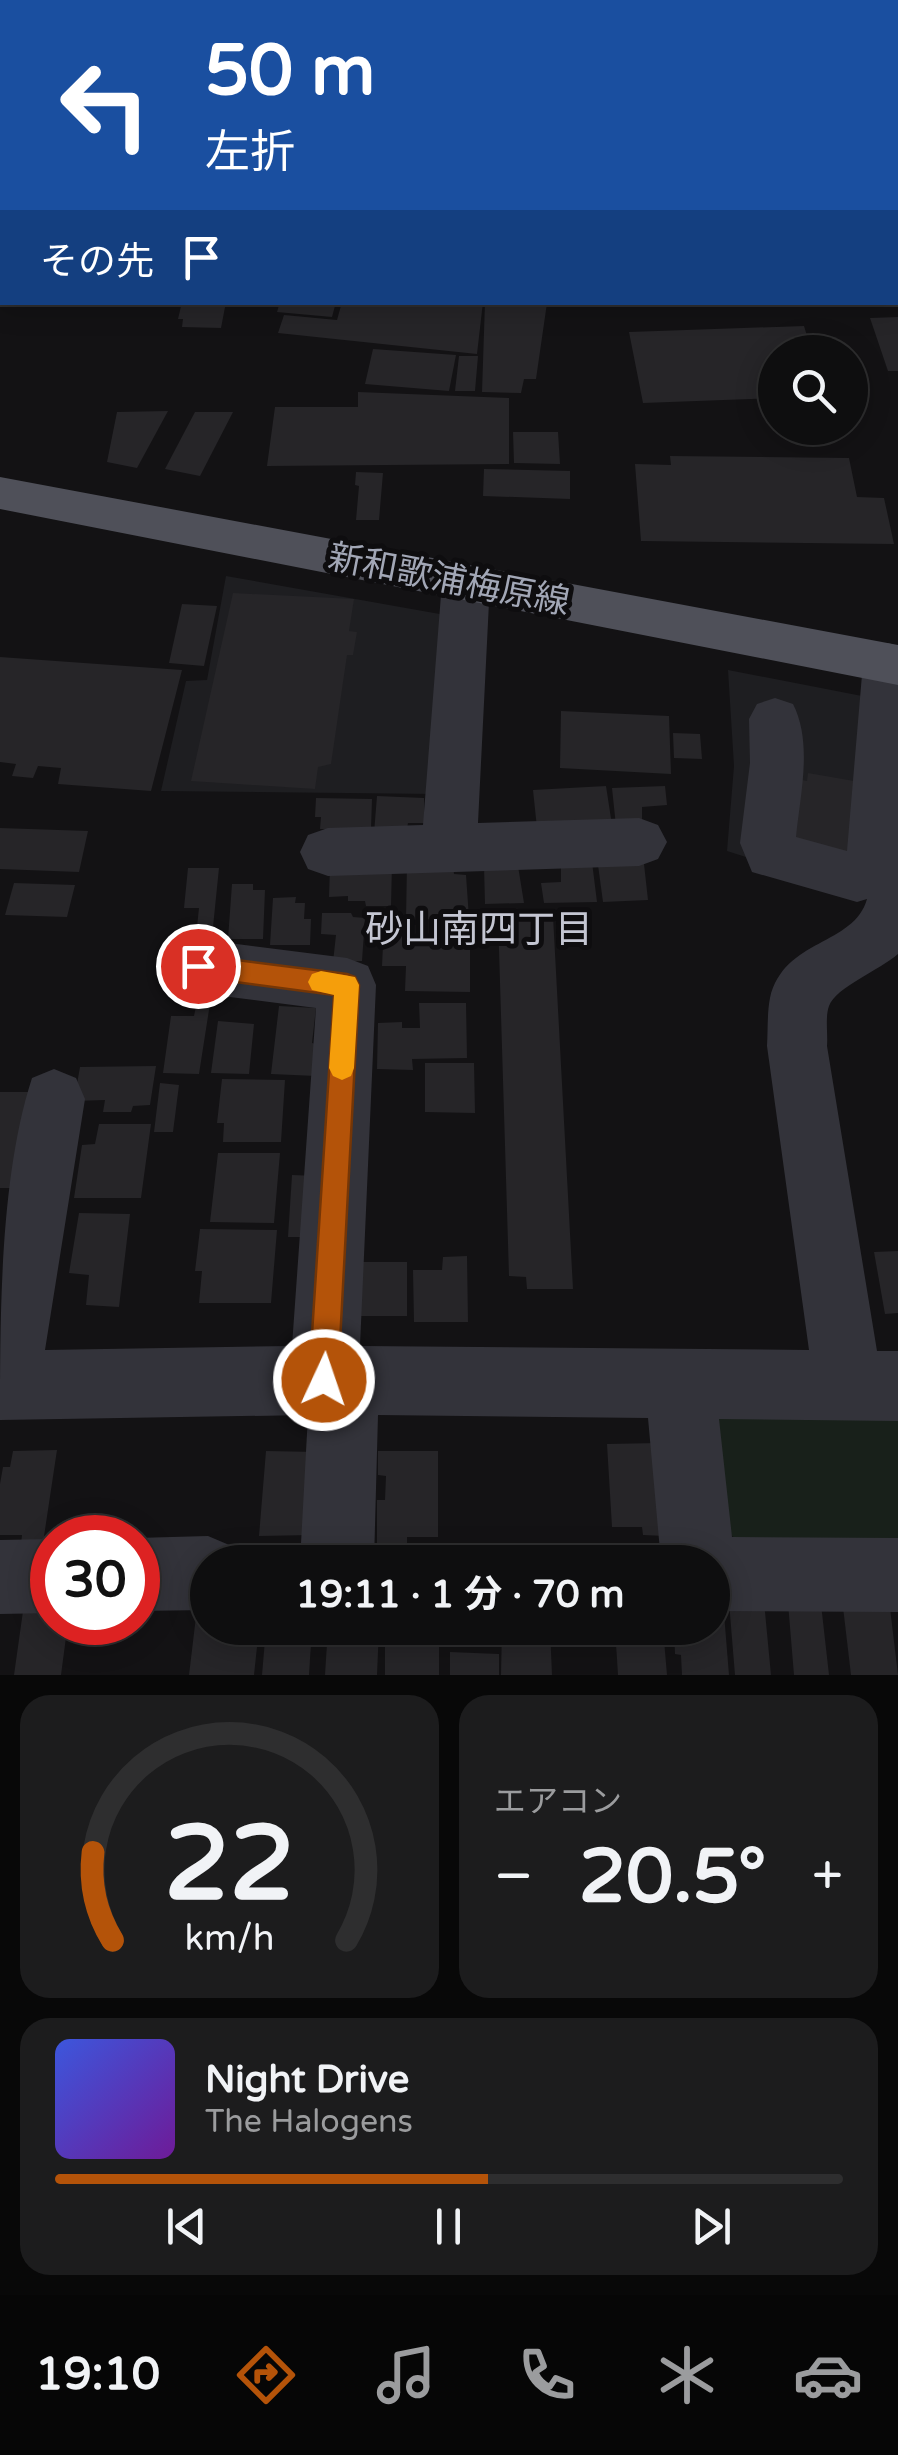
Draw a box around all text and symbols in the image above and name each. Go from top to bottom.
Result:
text: 50 m [205,30,375,114]
icon: left [40,40,170,170]
text: 左折 [205,126,295,180]
icon: arrive [174,230,229,285]
text: その先 [40,239,154,285]
map controls [758,335,868,445]
button: search [758,335,868,445]
street label: 新和歌浦梅原線 [325,536,573,624]
district label: 砂山南四丁目 [365,907,593,953]
pin [156,924,241,1009]
icon: arrive [171,939,226,994]
position arrow [272,1328,376,1432]
speed limit sign: 30 [30,1515,160,1645]
text: 19:11 · 1 分 · 70 m [296,1572,624,1618]
text: エアコン [494,1783,622,1821]
text: 22 [164,1803,295,1928]
text: 20.5° [579,1832,766,1922]
text: − [494,1844,533,1910]
text: + [812,1844,843,1910]
text: km/h [185,1917,274,1960]
text: Night Drive [205,2057,409,2103]
text: The Halogens [205,2103,413,2141]
icon: previous [159,2199,214,2254]
icon: pause [421,2199,476,2254]
icon: next [684,2199,739,2254]
icon: directions [231,2340,301,2410]
icon: music [371,2340,441,2410]
icon: phone [512,2340,582,2410]
icon: climate [652,2340,722,2410]
icon: car [793,2340,863,2410]
text: 19:10 [35,2348,160,2402]

